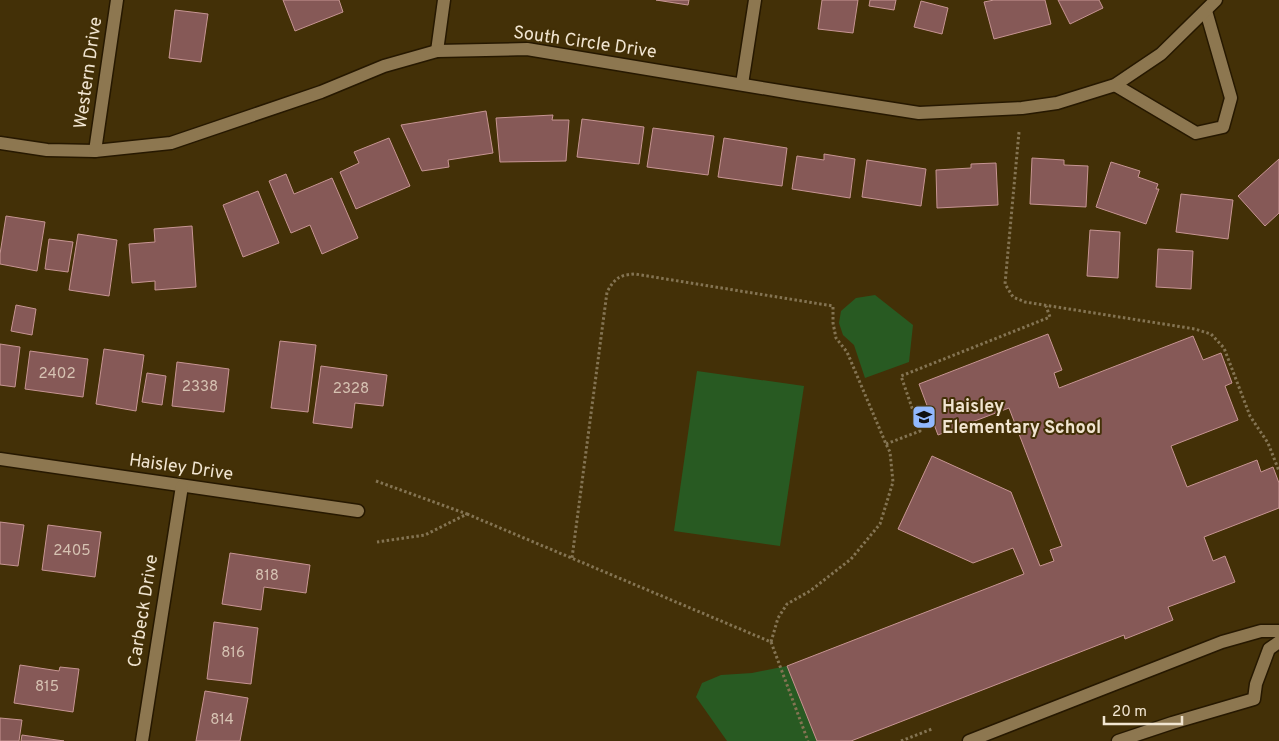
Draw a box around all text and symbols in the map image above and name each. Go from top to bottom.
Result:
street label: Western Drive [70,15,108,131]
street label: South Circle Drive [512,22,658,64]
house number: 2402 [38,365,76,384]
house number: 2338 [182,378,218,397]
house number: 2328 [333,380,369,399]
place label: Haisley Elementary School [942,396,1101,440]
school or university icon: Haisley Elementary School [911,404,937,430]
street label: Haisley Drive [127,449,235,487]
house number: 2405 [53,542,91,561]
street label: Carbeck Drive [124,553,164,669]
house number: 818 [255,567,279,586]
house number: 816 [221,644,245,663]
house number: 815 [35,678,59,697]
scale bar [1104,694,1182,726]
text: 20 m [1112,703,1147,722]
house number: 814 [210,711,234,730]

